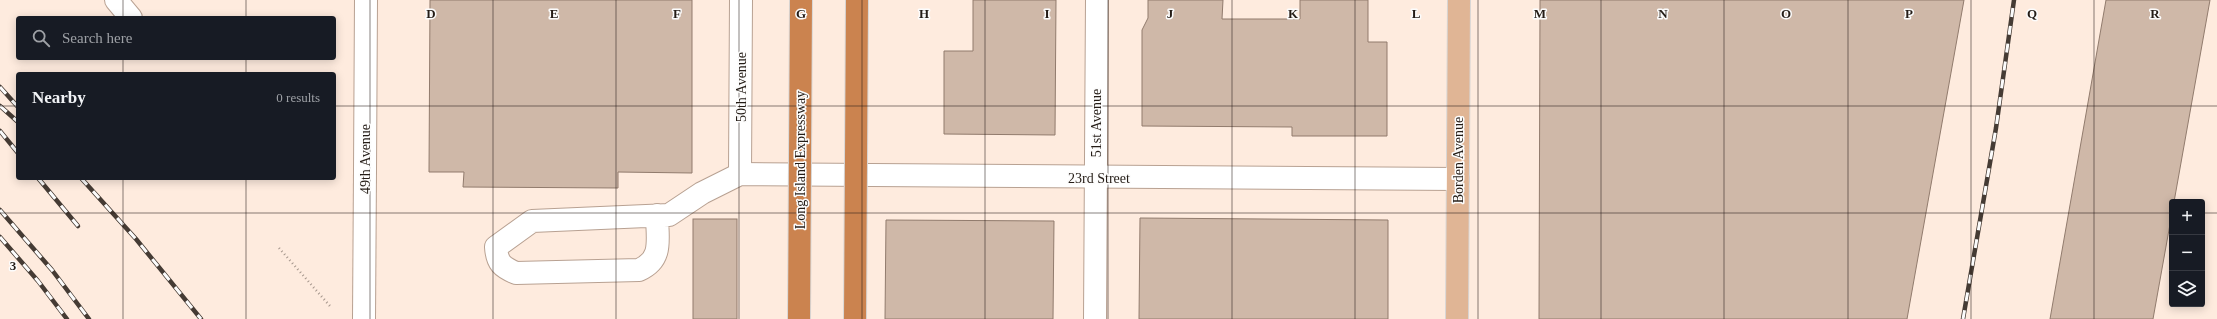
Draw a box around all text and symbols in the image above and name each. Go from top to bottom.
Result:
text: D [426,6,436,21]
text: E [550,6,558,21]
text: F [673,6,681,21]
text: G [796,6,806,21]
text: H [919,6,929,21]
text: I [1044,6,1050,21]
text: J [1167,6,1174,21]
text: K [1288,6,1299,21]
text: L [1412,6,1421,21]
text: M [1534,6,1546,21]
text: N [1658,6,1668,21]
text: O [1781,6,1791,21]
text: P [1905,6,1913,21]
text: Q [2027,6,2037,21]
text: R [2150,6,2160,21]
search box [16,16,336,60]
icon: search [30,27,52,49]
text: Search here [62,30,132,46]
street label: 50th Avenue [734,52,749,122]
text: Nearby [32,88,86,107]
street label: 51st Avenue [1089,89,1104,157]
text: 0 results [276,90,320,105]
street label: Long Island Expressway [793,91,808,229]
street label: Borden Avenue [1451,117,1466,203]
street label: 49th Avenue [358,124,373,194]
street label: 23rd Street [1068,171,1130,186]
map controls [2169,199,2205,307]
button: + [2169,199,2205,235]
button: − [2169,235,2205,271]
text: 3 [10,258,17,273]
button: layers [2169,271,2205,307]

